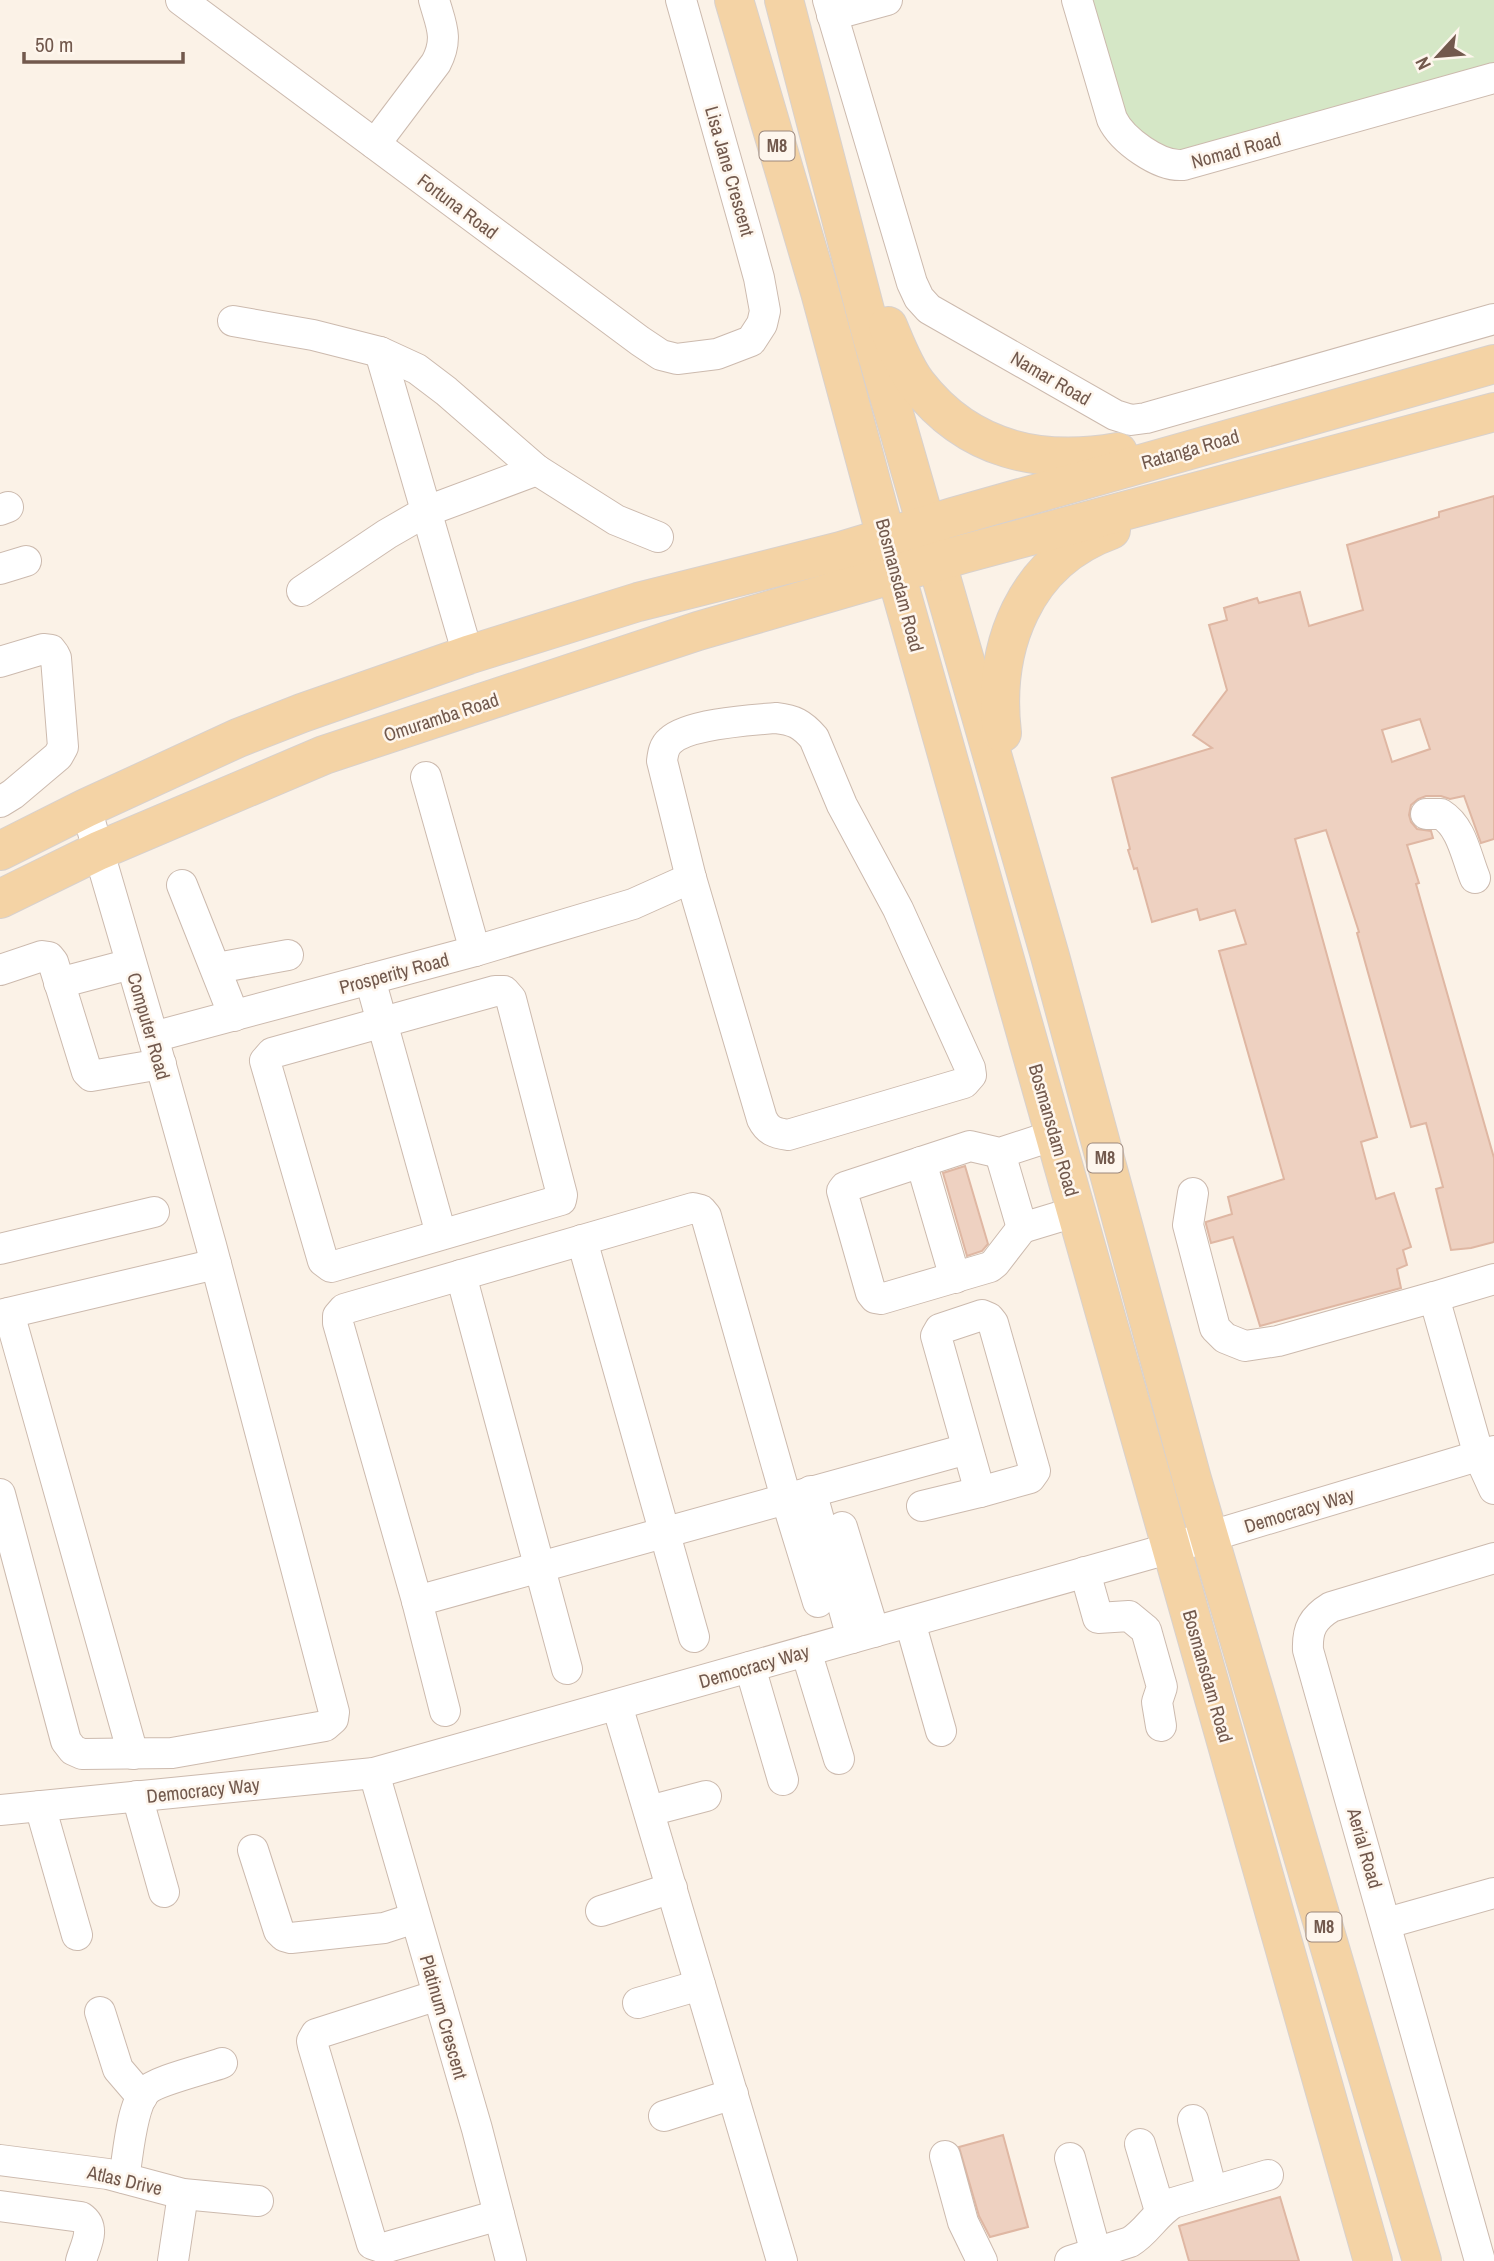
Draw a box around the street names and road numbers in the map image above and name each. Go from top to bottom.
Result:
street label: Lisa Jane Crescent [699,103,761,240]
street label: Nomad Road [1188,126,1284,174]
road number: M8 [760,132,794,160]
street label: Fortuna Road [412,167,504,245]
street label: Namar Road [1006,345,1096,411]
street label: Ratanga Road [1138,423,1242,475]
street label: Bosmansdam Road [870,516,930,654]
street label: Omuramba Road [380,686,502,748]
street label: Prosperity Road [336,946,452,1000]
street label: Computer Road [121,970,177,1082]
street label: Bosmansdam Road [1023,1061,1085,1199]
road number: M8 [1088,1143,1122,1172]
street label: Democracy Way [1241,1481,1357,1539]
street label: Bosmansdam Road [1177,1607,1239,1745]
street label: Democracy Way [696,1638,812,1694]
street label: Democracy Way [145,1771,261,1809]
street label: Aerial Road [1341,1804,1389,1891]
road number: M8 [1306,1912,1342,1941]
street label: Platinum Crescent [414,1952,474,2083]
street label: Atlas Drive [84,2159,165,2201]

